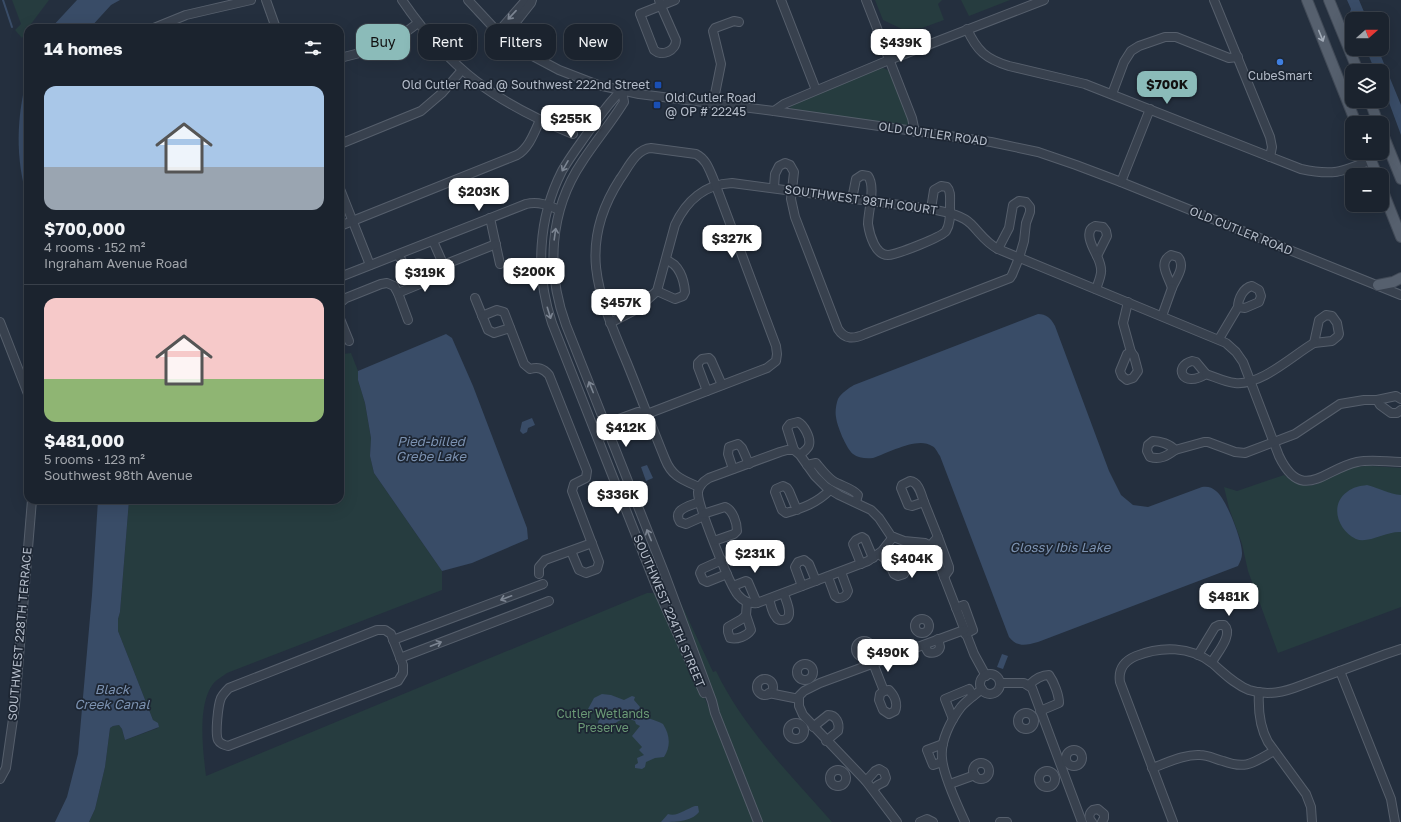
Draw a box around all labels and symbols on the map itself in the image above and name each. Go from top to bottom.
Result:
one-way arrow [507,10,517,20]
north arrow [1345,12,1389,56]
pin: $439K [873,29,929,63]
one-way arrow [1318,30,1326,42]
marker: CubeSmart [1275,57,1285,67]
place label: CubeSmart [1248,68,1312,83]
pin: $700K [1139,71,1195,105]
place label: Old Cutler Road @ Southwest 222nd Street [402,77,650,92]
marker: Old Cutler Road @ Southwest 222nd Street [653,80,663,90]
place label: Old Cutler Road @ OP # 22245 [665,90,756,119]
marker: Old Cutler Road @ OP # 22245 [652,100,662,110]
pin: $255K [543,105,599,139]
street label: OLD CUTLER ROAD [878,118,989,149]
one-way arrow [561,160,569,172]
pin: $203K [451,178,507,212]
street label: SOUTHWEST 98TH COURT [784,181,939,218]
street label: OLD CUTLER ROAD [1187,203,1295,258]
pin: $327K [704,225,760,259]
one-way arrow [551,228,559,241]
pin: $200K [506,258,562,292]
pin: $319K [397,259,453,293]
pin: $457K [593,289,649,323]
one-way arrow [546,306,553,319]
one-way arrow [587,382,594,394]
pin: $412K [598,414,654,448]
water label: Pied-billed Grebe Lake [396,433,467,464]
pin: $336K [590,481,646,515]
one-way arrow [645,530,653,542]
street label: SOUTHWEST 224TH STREET [630,532,709,690]
water label: Glossy Ibis Lake [1010,539,1112,555]
pin: $231K [727,540,783,574]
pin: $404K [884,545,940,579]
street label: SOUTHWEST 228TH TERRACE [4,547,35,721]
pin: $481K [1201,583,1257,617]
one-way arrow [501,594,513,602]
pin: $490K [860,639,916,673]
one-way arrow [430,640,442,648]
water label: Black Creek Canal [74,681,150,712]
park label: Cutler Wetlands Preserve [556,706,650,735]

